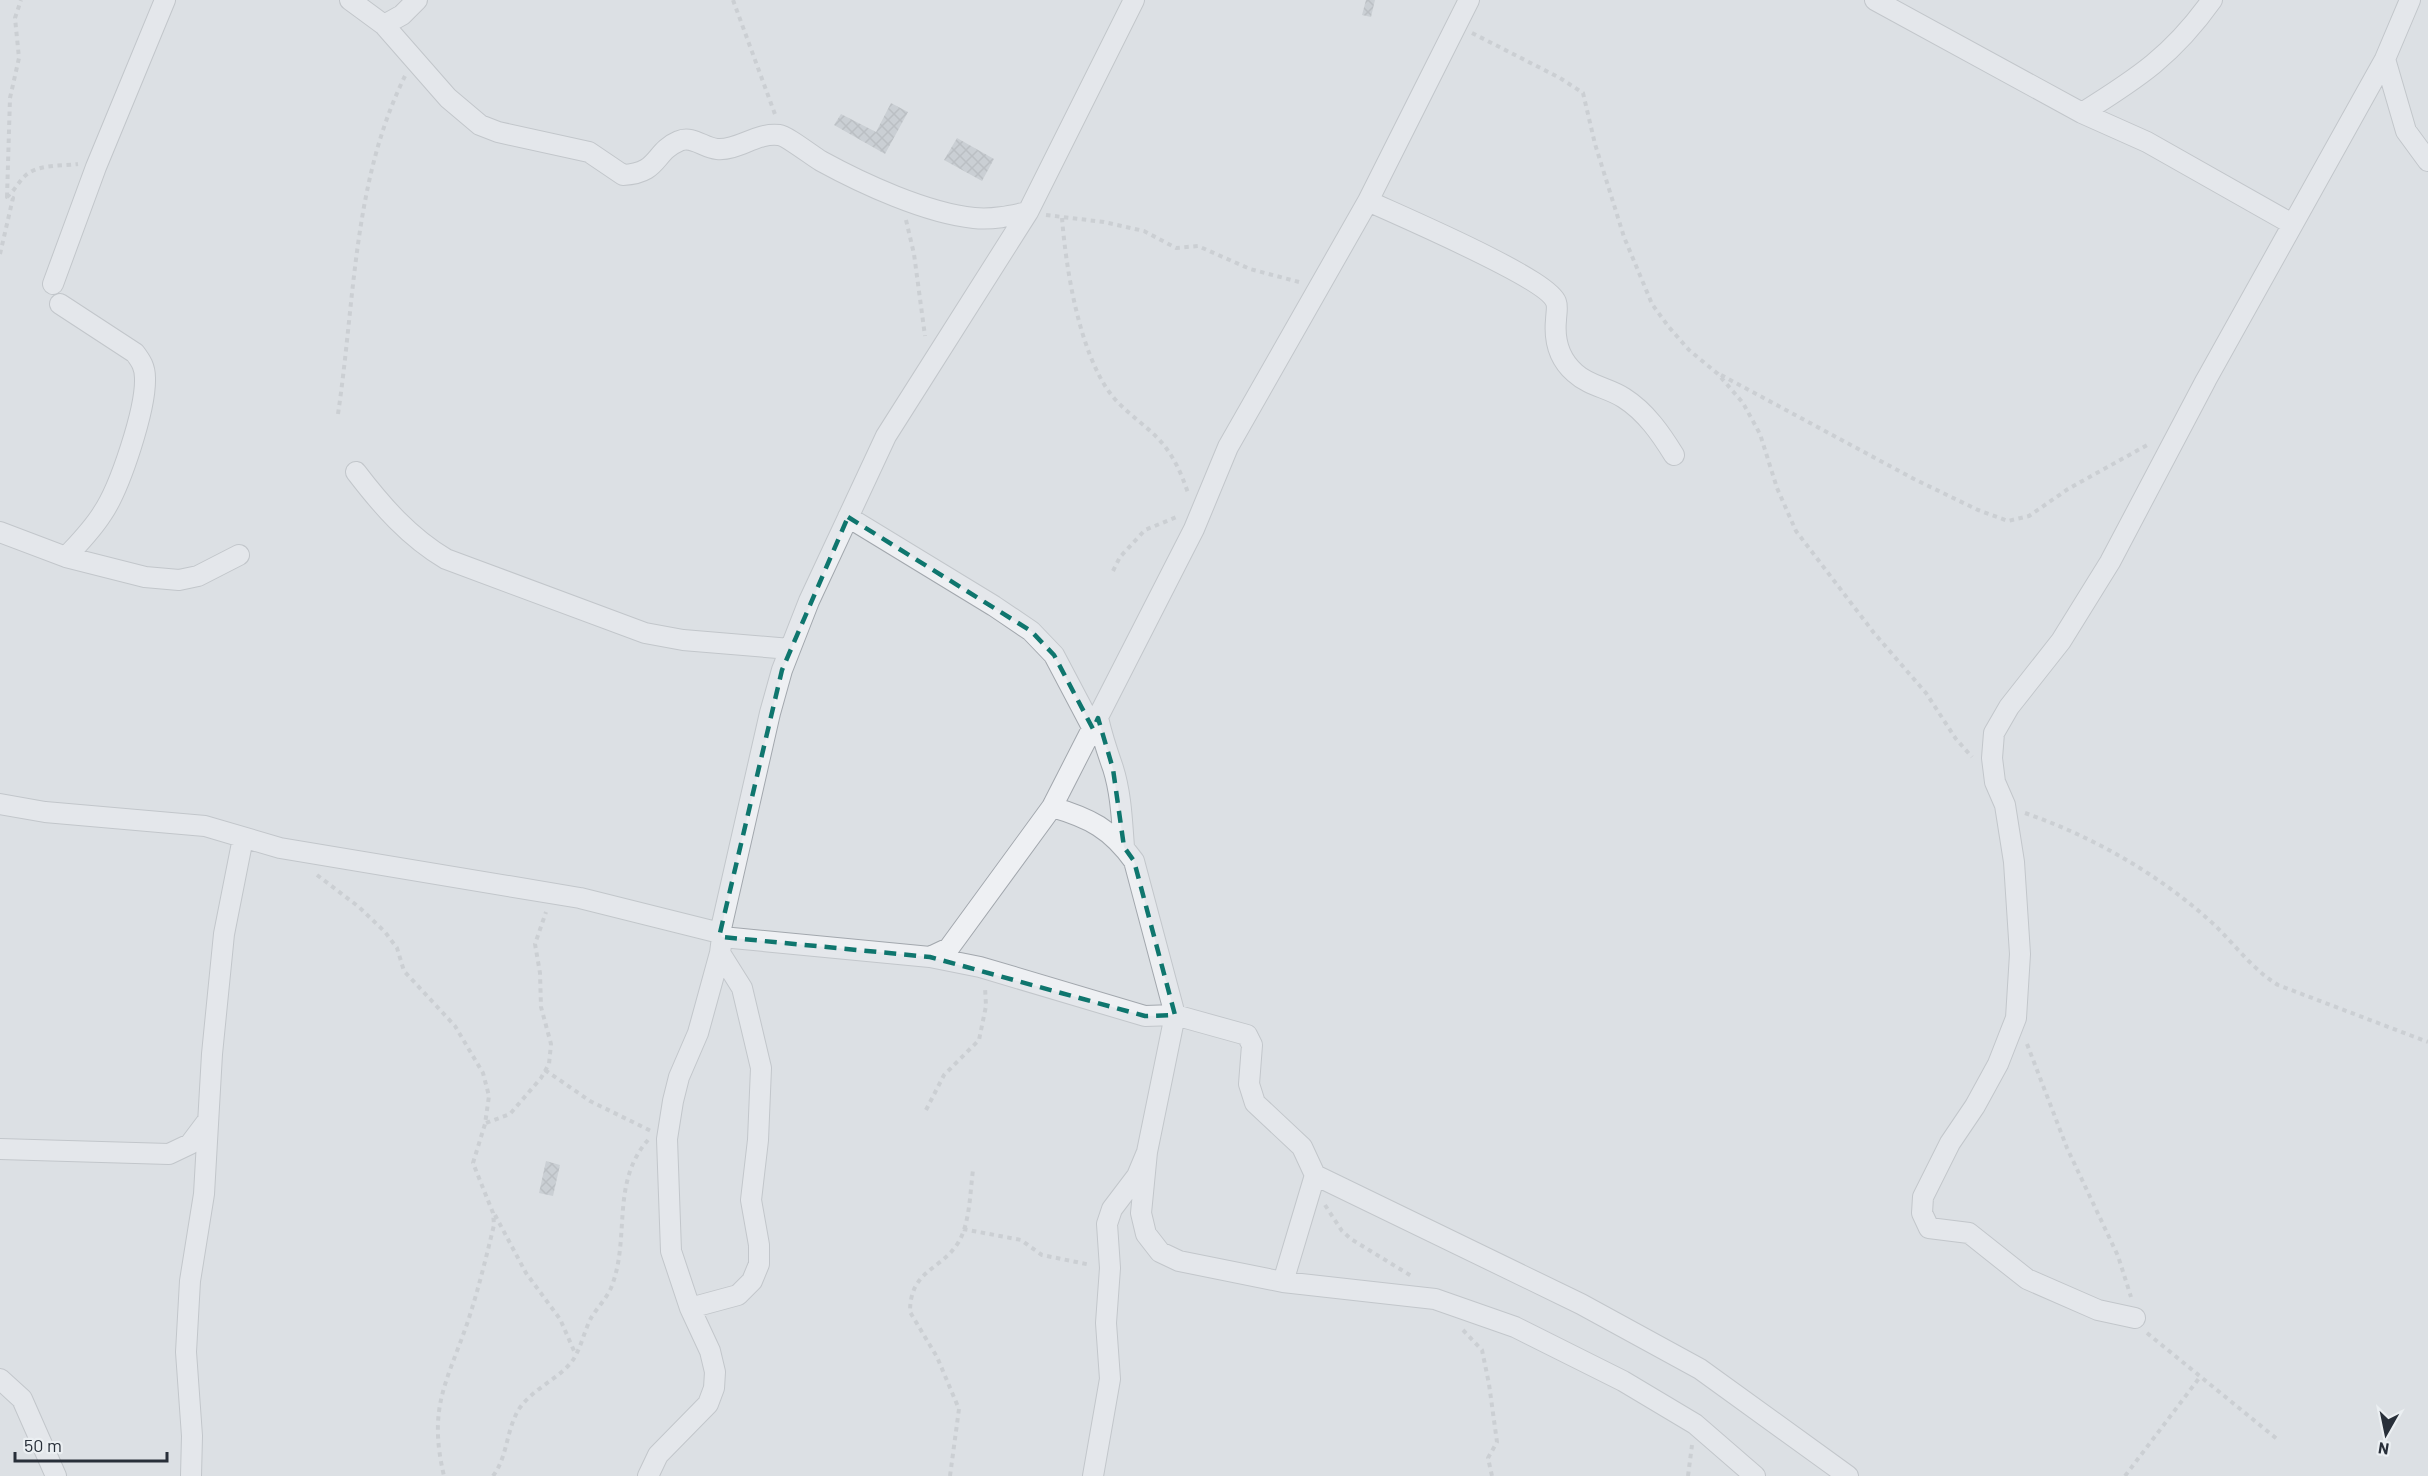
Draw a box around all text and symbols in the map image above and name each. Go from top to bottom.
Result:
north arrow [2356,1404,2416,1464]
scale bar [15,1425,166,1463]
text: 50 m [24,1434,62,1456]
text: N [2377,1439,2390,1460]

